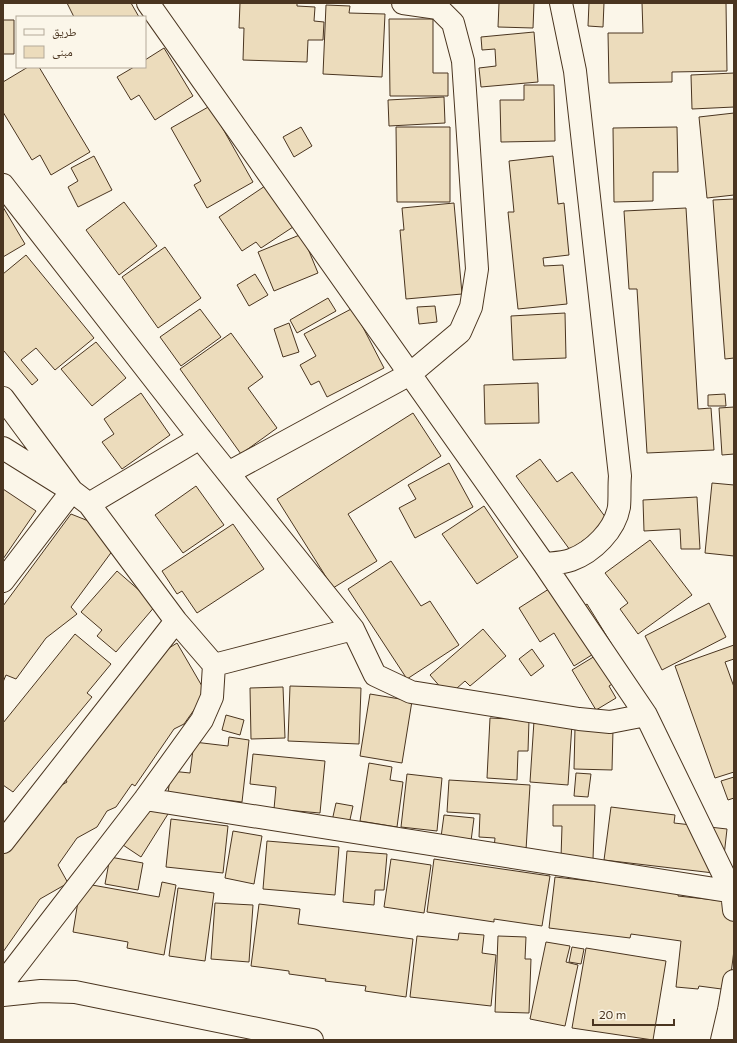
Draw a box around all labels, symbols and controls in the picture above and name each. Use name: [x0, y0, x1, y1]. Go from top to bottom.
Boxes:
legend: [16, 16, 146, 68]
text: طريق: [52, 24, 77, 39]
text: مبنى: [52, 44, 73, 59]
scale bar: [593, 1001, 674, 1027]
text: 20 m: [599, 1007, 626, 1021]

